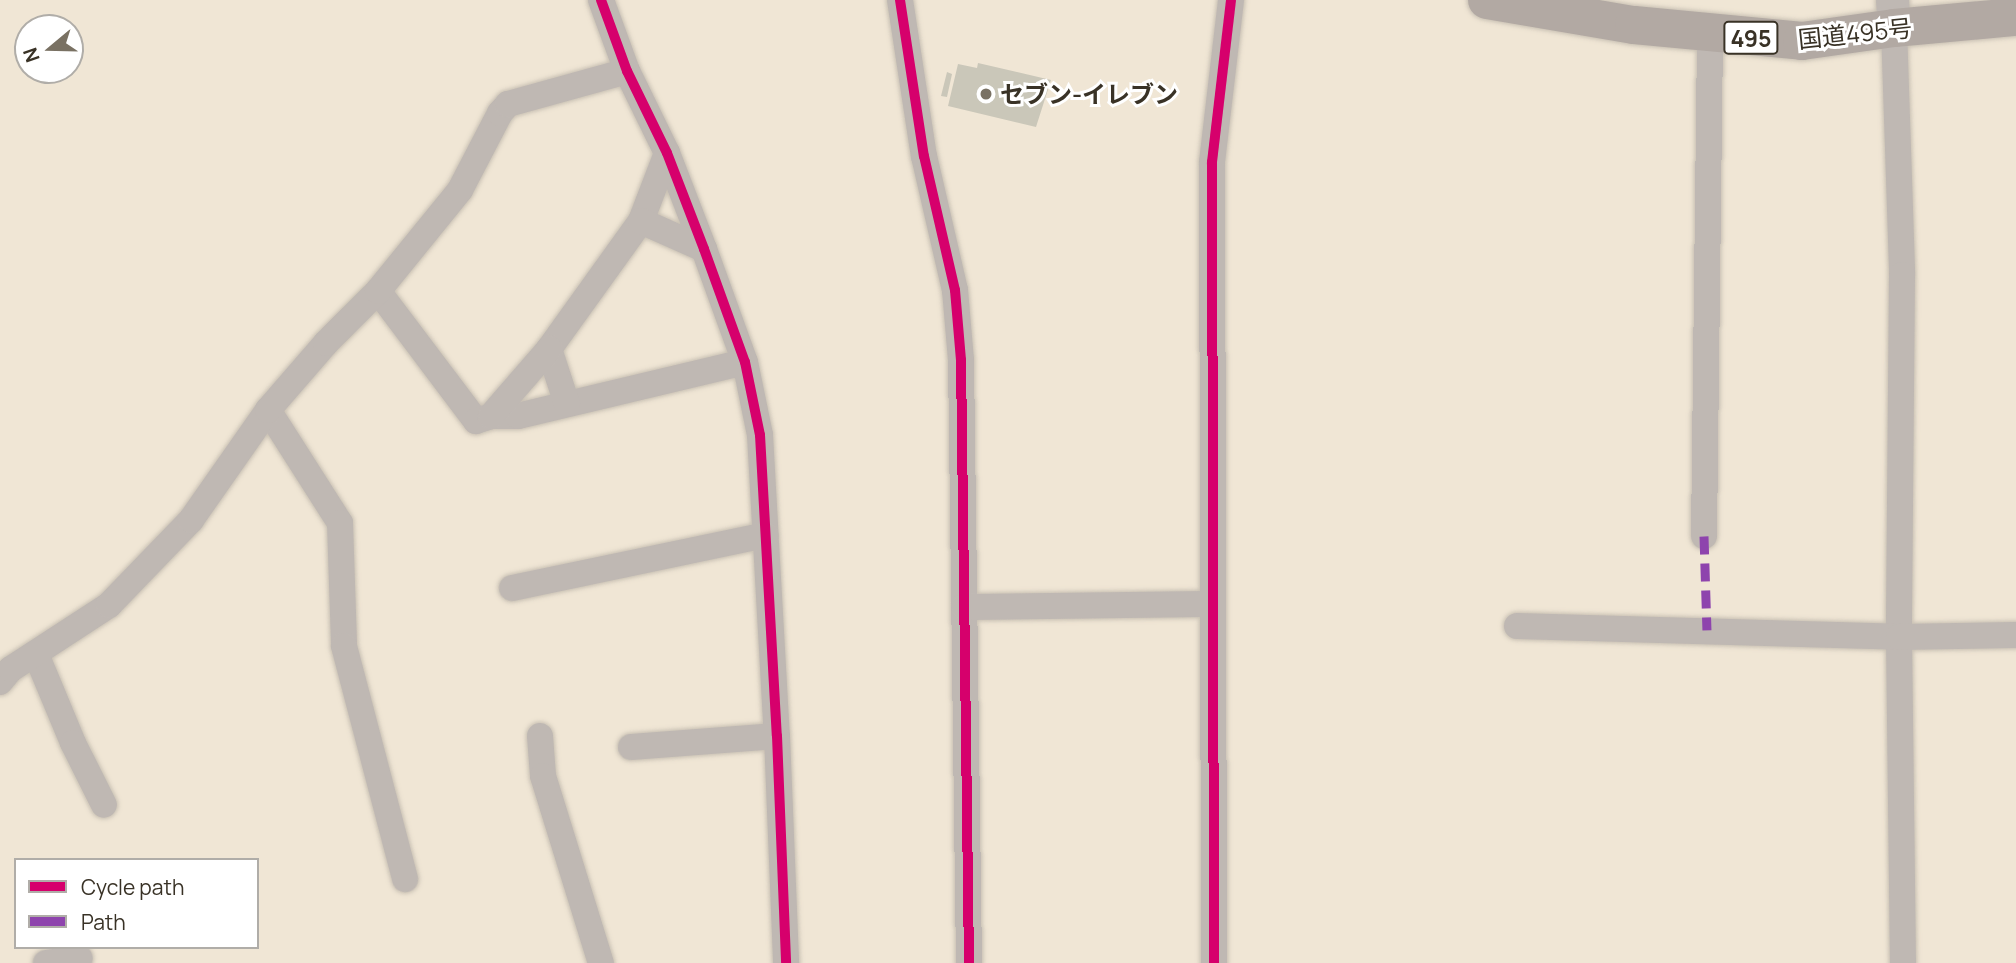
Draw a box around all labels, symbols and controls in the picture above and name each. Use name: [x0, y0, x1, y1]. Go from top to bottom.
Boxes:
street label: 国道495号: [1796, 13, 1914, 53]
north arrow: [14, 14, 84, 84]
road number: 495: [1723, 19, 1779, 58]
text: N: [17, 44, 46, 66]
place label: セブン-イレブン: [1000, 80, 1178, 108]
marker: セブン-イレブン: [978, 86, 994, 102]
legend: [14, 858, 259, 949]
text: Cycle path: [81, 873, 184, 901]
text: Path: [81, 908, 126, 936]

